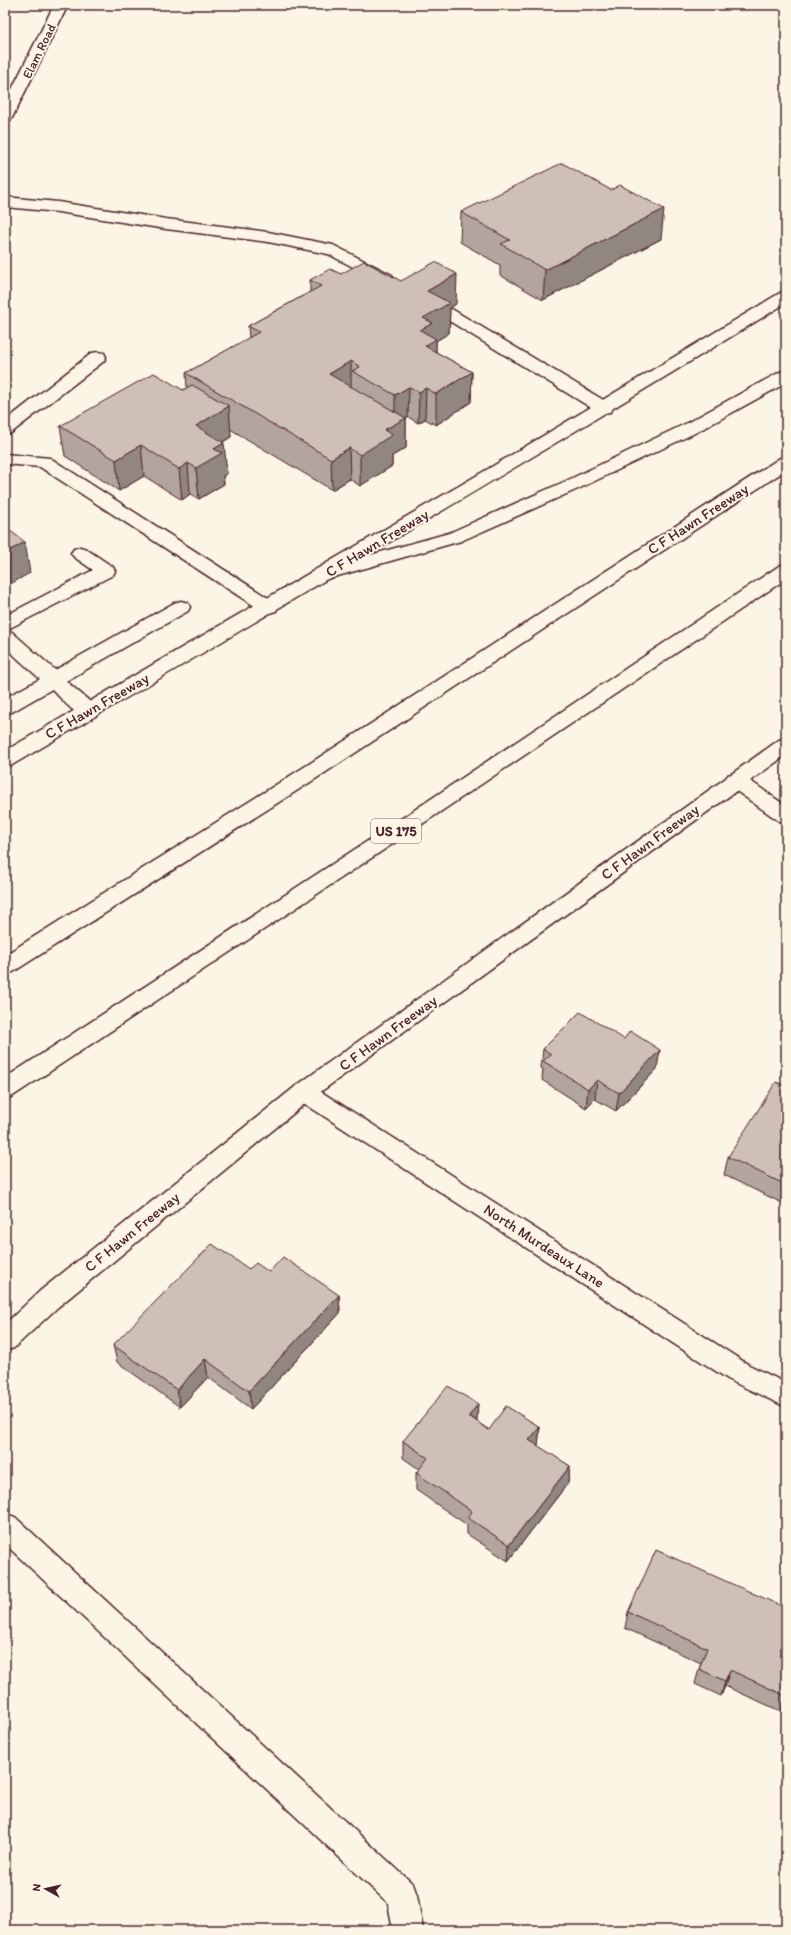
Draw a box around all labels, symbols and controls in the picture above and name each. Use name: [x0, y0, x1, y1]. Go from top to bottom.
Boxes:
street label: Elam Road: [19, 21, 59, 81]
street label: C F Hawn Freeway: [644, 480, 752, 558]
street label: C F Hawn Freeway: [322, 505, 432, 581]
street label: C F Hawn Freeway: [42, 669, 152, 743]
street label: C F Hawn Freeway: [597, 800, 703, 884]
road number: US 175: [371, 819, 421, 843]
street label: C F Hawn Freeway: [335, 991, 441, 1075]
street label: C F Hawn Freeway: [81, 1188, 183, 1276]
street label: North Murdeaux Lane: [480, 1200, 608, 1292]
north arrow: [26, 1869, 66, 1909]
text: N: [30, 1883, 44, 1892]

